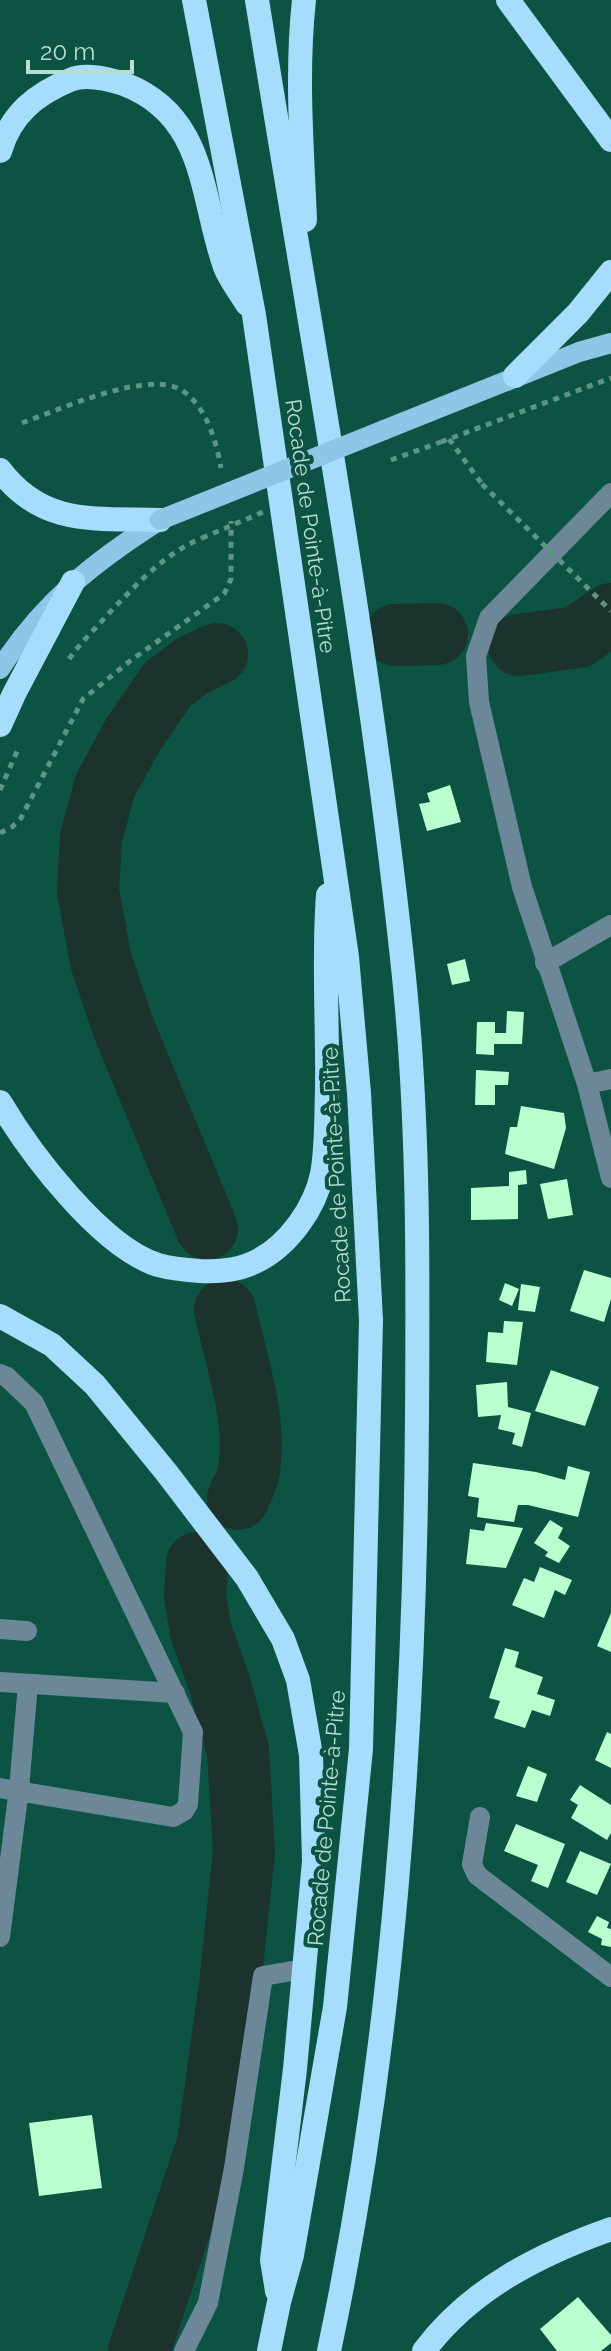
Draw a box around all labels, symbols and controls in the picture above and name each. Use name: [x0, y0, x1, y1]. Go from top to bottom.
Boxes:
scale bar: [28, 24, 132, 74]
text: 20 m: [40, 37, 95, 66]
street label: Rocade de Pointe-à-Pitre: [280, 397, 342, 655]
street label: Rocade de Pointe-à-Pitre: [316, 1046, 356, 1304]
street label: Rocade de Pointe-à-Pitre: [302, 1689, 350, 1947]

